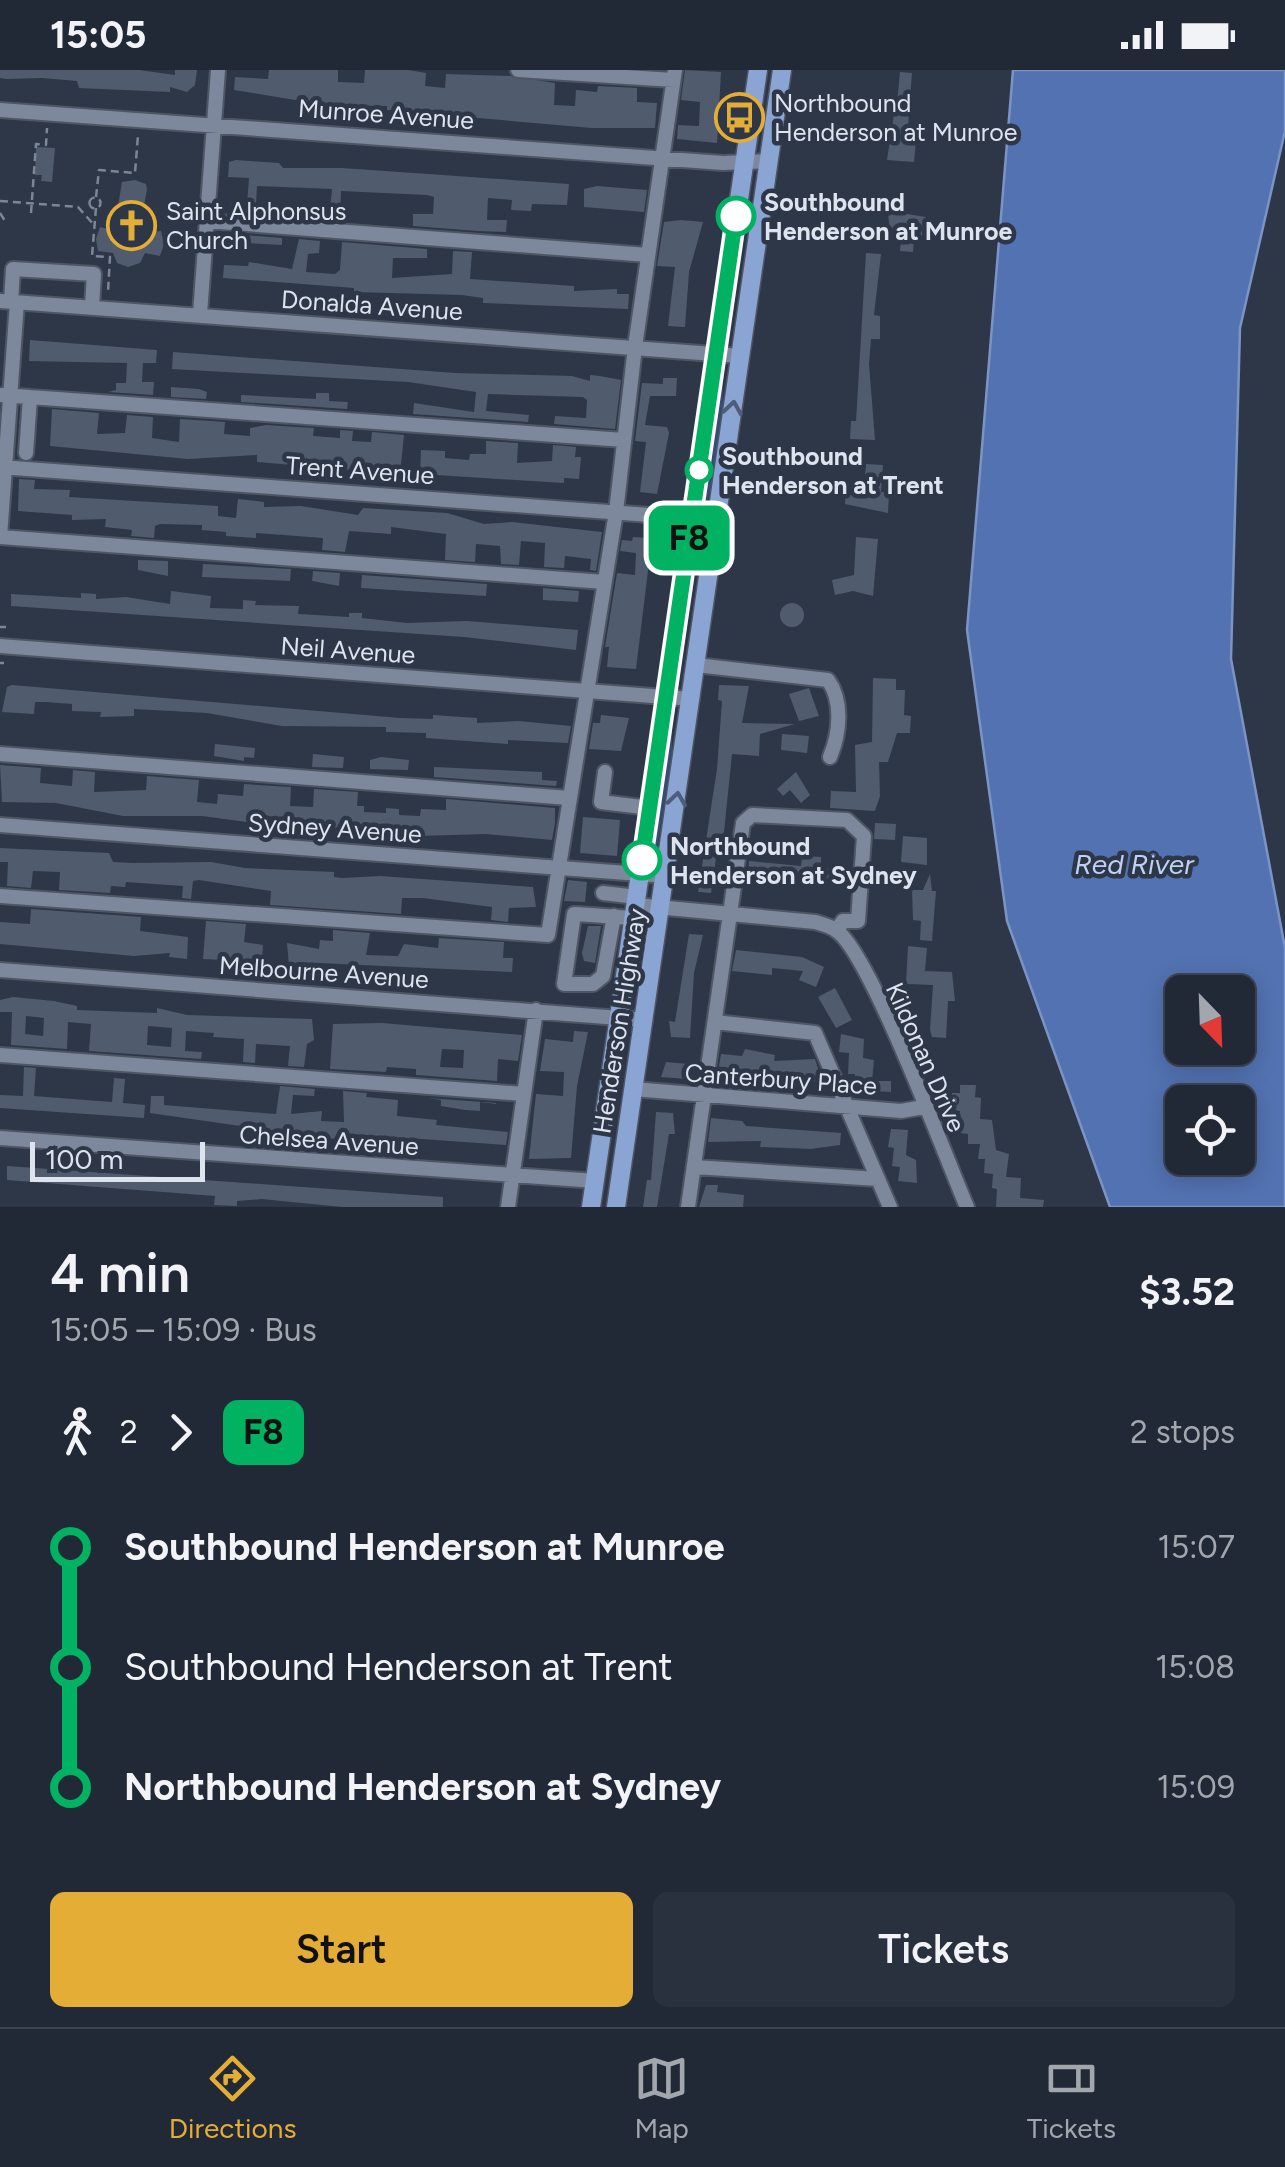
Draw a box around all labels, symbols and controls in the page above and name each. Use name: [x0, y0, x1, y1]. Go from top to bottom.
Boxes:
text: 15:05: [50, 12, 146, 58]
place label: Northbound Henderson at Munroe: [774, 88, 1017, 147]
bus stop icon: Northbound Henderson at Munroe: [713, 91, 765, 143]
street label: Munroe Avenue: [297, 93, 475, 135]
place label: Southbound Henderson at Munroe: [764, 187, 1012, 246]
place label: Saint Alphonsus Church: [166, 196, 346, 255]
marker: Southbound Henderson at Munroe: [717, 197, 755, 235]
church icon: Saint Alphonsus Church: [105, 199, 157, 251]
street label: Donalda Avenue: [280, 284, 464, 326]
one-way arrow: [722, 400, 743, 416]
place label: Southbound Henderson at Trent: [722, 441, 944, 500]
street label: Trent Avenue: [285, 450, 435, 490]
marker: Southbound Henderson at Trent: [686, 457, 712, 483]
line badge: F8: [644, 506, 734, 570]
text: F8: [669, 517, 709, 559]
street label: Neil Avenue: [280, 630, 416, 670]
one-way arrow: [666, 791, 687, 808]
street label: Sydney Avenue: [247, 807, 423, 849]
place label: Northbound Henderson at Sydney: [670, 831, 917, 890]
marker: Northbound Henderson at Sydney: [623, 841, 661, 879]
water label: Red River: [1074, 847, 1195, 881]
street label: Henderson Highway: [586, 906, 652, 1136]
street label: Melbourne Avenue: [218, 950, 430, 994]
north arrow: [1165, 975, 1255, 1065]
map controls: [1165, 975, 1255, 1175]
street label: Kildonan Drive: [880, 978, 972, 1136]
street label: Canterbury Place: [684, 1057, 878, 1101]
button: locate: [1165, 1085, 1255, 1175]
street label: Chelsea Avenue: [238, 1119, 420, 1161]
scale bar: [30, 1137, 205, 1182]
text: 100 m: [45, 1142, 123, 1176]
text: 4 min: [50, 1240, 190, 1306]
text: $3.52: [1139, 1269, 1235, 1315]
text: 15:05 – 15:09 · Bus: [50, 1311, 317, 1349]
icon: walk: [50, 1405, 105, 1460]
icon: forward: [153, 1405, 208, 1460]
text: F8: [243, 1411, 284, 1453]
text: 2: [120, 1413, 138, 1451]
text: 2 stops: [1130, 1413, 1235, 1451]
text: Southbound Henderson at Munroe: [124, 1524, 725, 1570]
text: 15:07: [1158, 1528, 1235, 1566]
text: Southbound Henderson at Trent: [124, 1644, 673, 1690]
text: 15:08: [1155, 1648, 1235, 1686]
text: Northbound Henderson at Sydney: [124, 1764, 721, 1810]
text: 15:09: [1157, 1768, 1235, 1806]
button: Start: [50, 1892, 633, 2007]
button: Tickets: [653, 1892, 1235, 2007]
tab: Directions: [169, 2051, 296, 2145]
tab: Map: [634, 2051, 689, 2145]
tab: Tickets: [1027, 2051, 1116, 2145]

